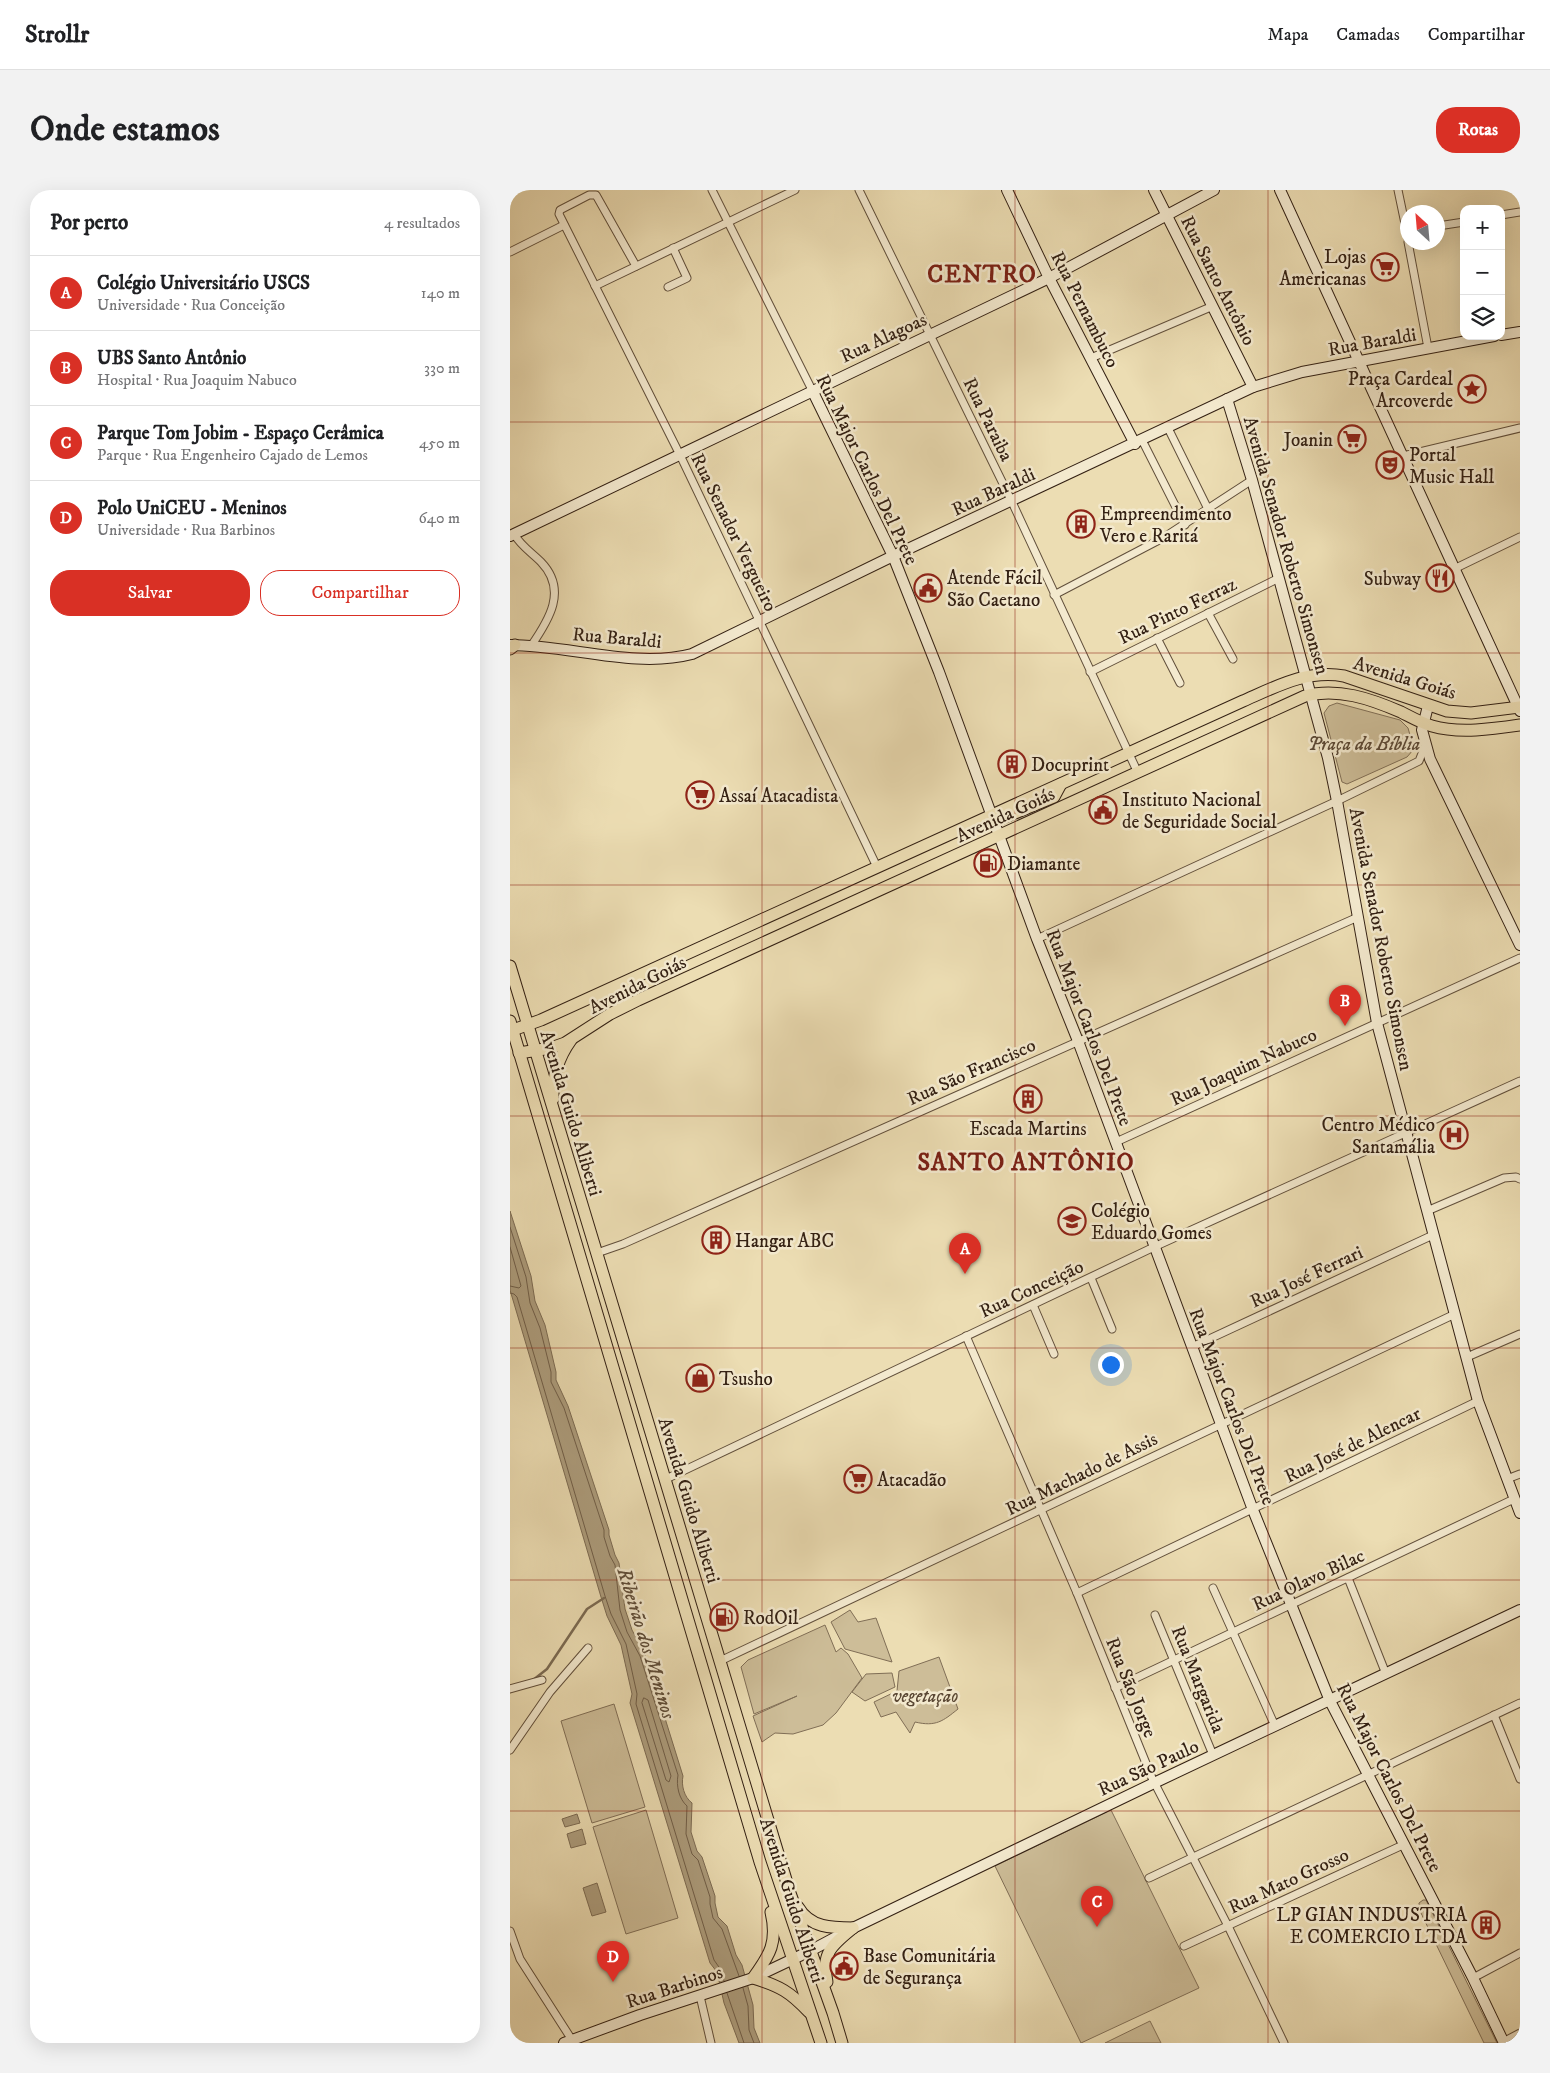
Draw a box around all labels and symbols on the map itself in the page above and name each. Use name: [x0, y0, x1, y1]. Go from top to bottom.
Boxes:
north arrow: [1400, 205, 1445, 250]
street label: Rua Santo Antônio: [1175, 212, 1260, 349]
place label: Lojas Americanas: [1279, 246, 1366, 291]
street label: Rua Pernambuco: [1046, 248, 1124, 372]
supermarket icon: Lojas Americanas: [1370, 252, 1400, 282]
district label: CENTRO: [927, 260, 1037, 290]
street label: Rua Alagoas: [837, 308, 931, 368]
street label: Rua Baraldi: [1326, 323, 1418, 362]
place label: Praça Cardeal Arcoverde: [1348, 368, 1453, 413]
street label: Rua Major Carlos Del Prete: [811, 371, 923, 569]
street label: Rua Paraiba: [958, 374, 1018, 465]
place icon: Praça Cardeal Arcoverde: [1457, 374, 1487, 404]
street label: Avenida Senador Roberto Simonsen: [1238, 414, 1333, 677]
supermarket icon: Joanin: [1337, 424, 1367, 454]
place label: Joanin: [1282, 429, 1333, 452]
place label: Portal Music Hall: [1409, 444, 1494, 489]
street label: Rua Senador Vergueiro: [685, 450, 782, 615]
theatre icon: Portal Music Hall: [1375, 450, 1405, 480]
street label: Rua Baraldi: [948, 463, 1039, 522]
place label: Empreendimento Vero e Raritá: [1099, 503, 1231, 548]
building icon: Empreendimento Vero e Raritá: [1066, 509, 1096, 539]
restaurant icon: Subway: [1425, 563, 1455, 593]
place label: Atende Fácil São Caetano: [947, 567, 1043, 612]
place label: Subway: [1364, 568, 1422, 591]
public building icon: Atende Fácil São Caetano: [913, 573, 943, 603]
street label: Rua Pinto Ferraz: [1115, 573, 1240, 650]
street label: Rua Baraldi: [571, 623, 662, 654]
street label: Avenida Goiás: [1350, 652, 1459, 705]
park label: Praça da Bíblia: [1308, 733, 1420, 756]
building icon: Docuprint: [997, 749, 1027, 779]
place label: Docuprint: [1031, 754, 1109, 777]
supermarket icon: Assaí Atacadista: [685, 780, 715, 810]
street label: Avenida Goiás: [953, 782, 1059, 848]
place label: Assaí Atacadista: [719, 785, 838, 808]
place label: Instituto Nacional de Seguridade Social: [1122, 789, 1277, 834]
public building icon: Instituto Nacional de Seguridade Social: [1088, 795, 1118, 825]
street label: Avenida Senador Roberto Simonsen: [1344, 806, 1417, 1073]
fuel station icon: Diamante: [973, 848, 1003, 878]
place label: Diamante: [1007, 853, 1080, 876]
street label: Rua Major Carlos Del Prete: [1040, 926, 1137, 1129]
street label: Avenida Goiás: [585, 951, 690, 1020]
pin: B: [1329, 985, 1361, 1026]
street label: Rua Joaquim Nabuco: [1167, 1023, 1321, 1112]
street label: Avenida Guido Aliberti: [534, 1028, 607, 1199]
street label: Rua São Francisco: [904, 1034, 1039, 1111]
building icon: Escada Martins: [1013, 1084, 1043, 1114]
place label: Centro Médico Santamália: [1321, 1114, 1435, 1159]
place label: Escada Martins: [969, 1118, 1087, 1141]
hospital icon: Centro Médico Santamália: [1439, 1120, 1469, 1150]
district label: SANTO ANTÔNIO: [917, 1147, 1135, 1178]
place label: Colégio Eduardo Gomes: [1091, 1200, 1212, 1245]
school or university icon: Colégio Eduardo Gomes: [1057, 1206, 1087, 1236]
building icon: Hangar ABC: [701, 1225, 731, 1255]
place label: Hangar ABC: [735, 1230, 834, 1253]
pin: A: [949, 1233, 981, 1274]
street label: Rua José Ferrari: [1247, 1241, 1367, 1314]
street label: Rua Conceição: [976, 1255, 1087, 1323]
street label: Rua Major Carlos Del Prete: [1183, 1305, 1280, 1508]
your location: [1098, 1352, 1124, 1378]
shop icon: Tsusho: [685, 1363, 715, 1393]
place label: Tsusho: [719, 1368, 773, 1391]
street label: Rua José de Alencar: [1281, 1402, 1425, 1488]
street label: Avenida Guido Aliberti: [652, 1415, 725, 1586]
street label: Rua Machado de Assis: [1002, 1428, 1161, 1521]
supermarket icon: Atacadão: [843, 1464, 873, 1494]
place label: Atacadão: [877, 1469, 946, 1492]
street label: Rua Olavo Bilac: [1249, 1544, 1368, 1616]
water label: Ribeirão dos Meninos: [610, 1564, 681, 1723]
fuel station icon: RodOil: [709, 1602, 739, 1632]
place label: RodOil: [743, 1607, 799, 1630]
street label: Rua Margarida: [1166, 1623, 1229, 1736]
street label: Rua São Jorge: [1100, 1634, 1161, 1741]
street label: Rua Major Carlos Del Prete: [1331, 1679, 1446, 1876]
park label: vegetação: [892, 1685, 958, 1708]
street label: Rua São Paulo: [1095, 1735, 1203, 1802]
street label: Avenida Guido Aliberti: [754, 1815, 829, 1986]
street label: Rua Mato Grosso: [1225, 1843, 1353, 1919]
pin: C: [1081, 1886, 1113, 1927]
place label: LP GIAN INDUSTRIA E COMERCIO LTDA: [1276, 1904, 1468, 1949]
building icon: LP GIAN INDUSTRIA E COMERCIO LTDA: [1471, 1910, 1501, 1940]
pin: D: [597, 1941, 629, 1982]
place label: Base Comunitária de Segurança: [863, 1945, 996, 1990]
public building icon: Base Comunitária de Segurança: [829, 1951, 859, 1981]
street label: Rua Barbinos: [623, 1961, 726, 2014]

